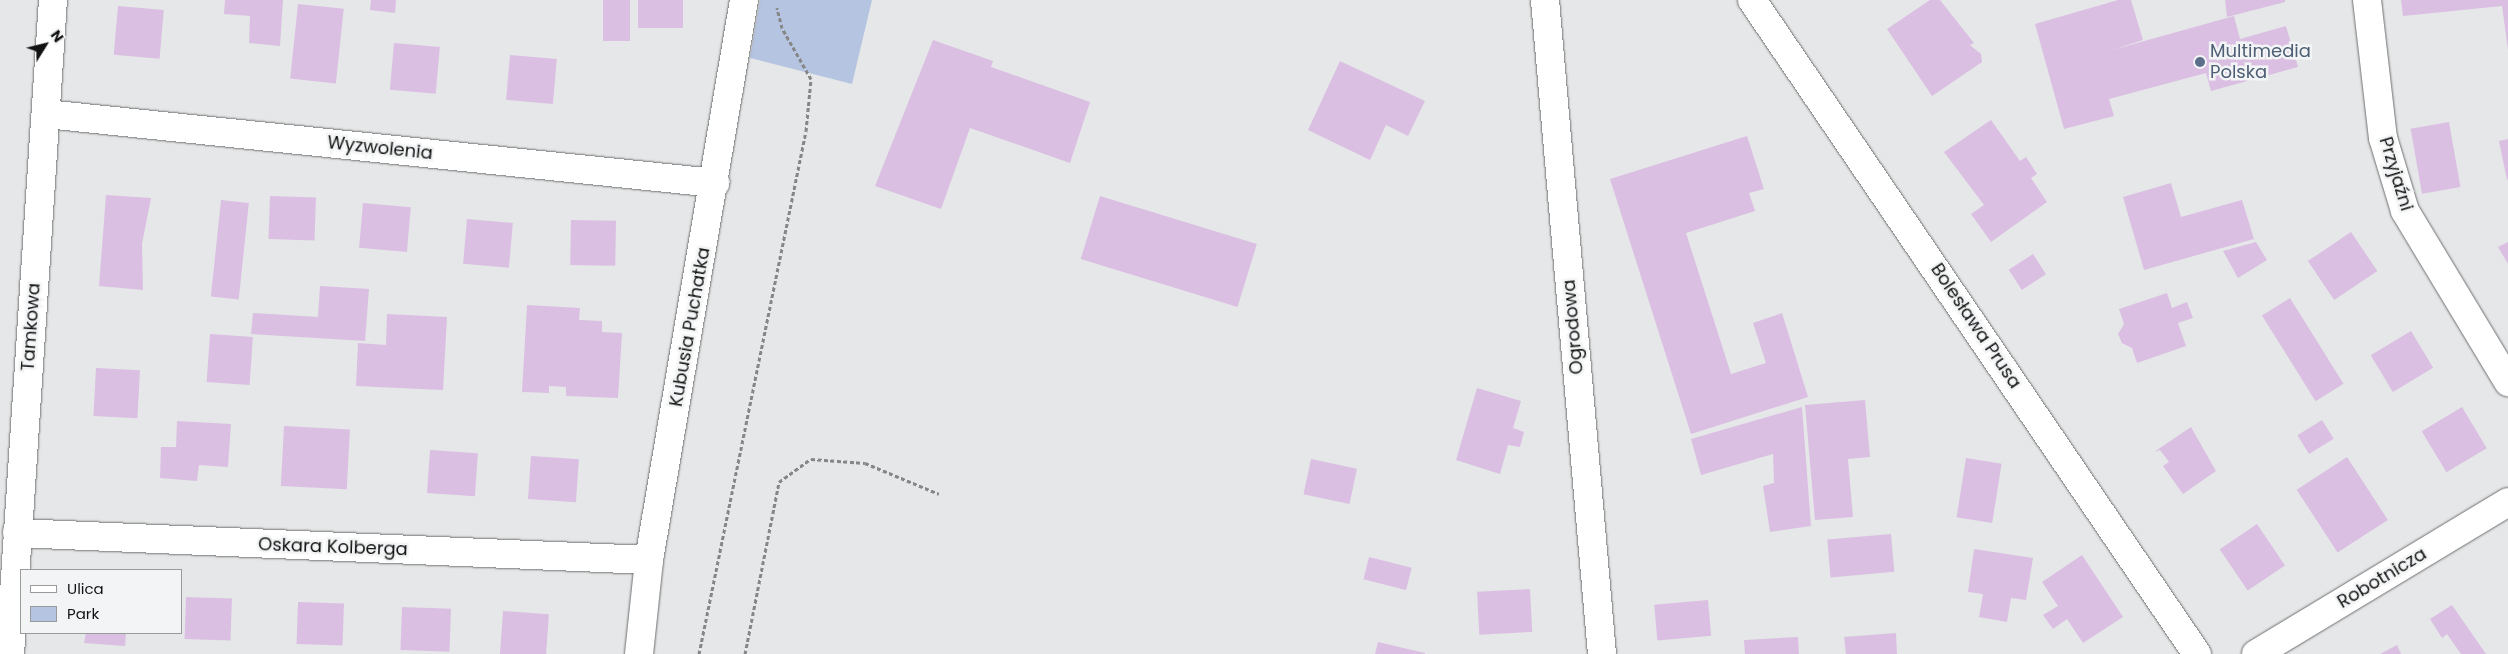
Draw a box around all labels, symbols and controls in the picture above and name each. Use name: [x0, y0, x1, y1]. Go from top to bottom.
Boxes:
north arrow: [20, 20, 70, 70]
text: N: [46, 26, 68, 46]
place label: Multimedia Polska: [2210, 41, 2311, 84]
marker: Multimedia Polska: [2194, 56, 2206, 68]
street label: Wyzwolenia: [326, 132, 434, 164]
street label: Przyjaźni: [2375, 134, 2417, 214]
street label: Kubusia Puchatka: [665, 246, 715, 408]
street label: Bolesława Prusa: [1926, 259, 2026, 393]
street label: Ogrodowa: [1558, 279, 1588, 375]
street label: Tamkowa: [17, 282, 45, 372]
street label: Oskara Kolberga: [258, 534, 408, 560]
street label: Robotnicza: [2334, 543, 2430, 613]
legend: [20, 569, 182, 634]
text: Ulica: [67, 578, 104, 599]
text: Park: [67, 603, 99, 624]

